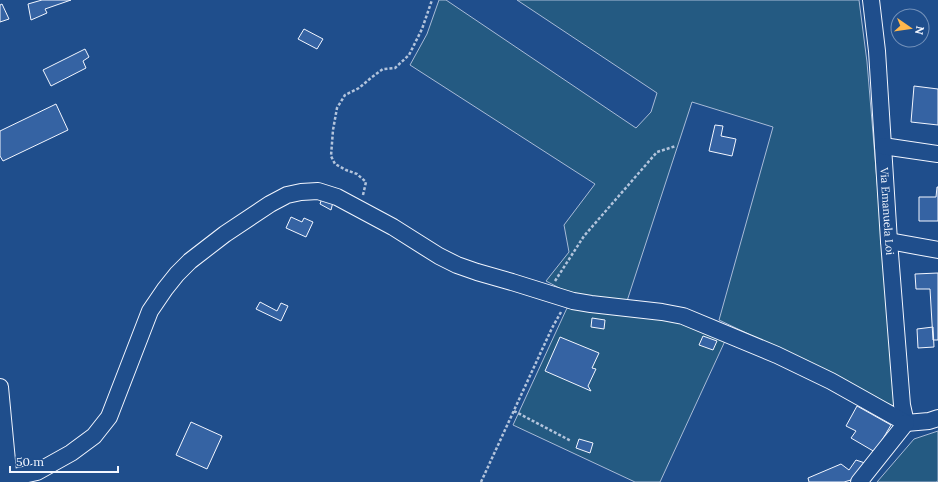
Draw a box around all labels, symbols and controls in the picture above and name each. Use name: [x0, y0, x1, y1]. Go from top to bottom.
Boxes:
north arrow: [890, 8, 930, 48]
text: N: [912, 25, 928, 36]
street label: Via Emanuela Loi: [877, 166, 897, 256]
scale bar: [10, 448, 118, 474]
text: 50 m: [16, 454, 44, 469]

